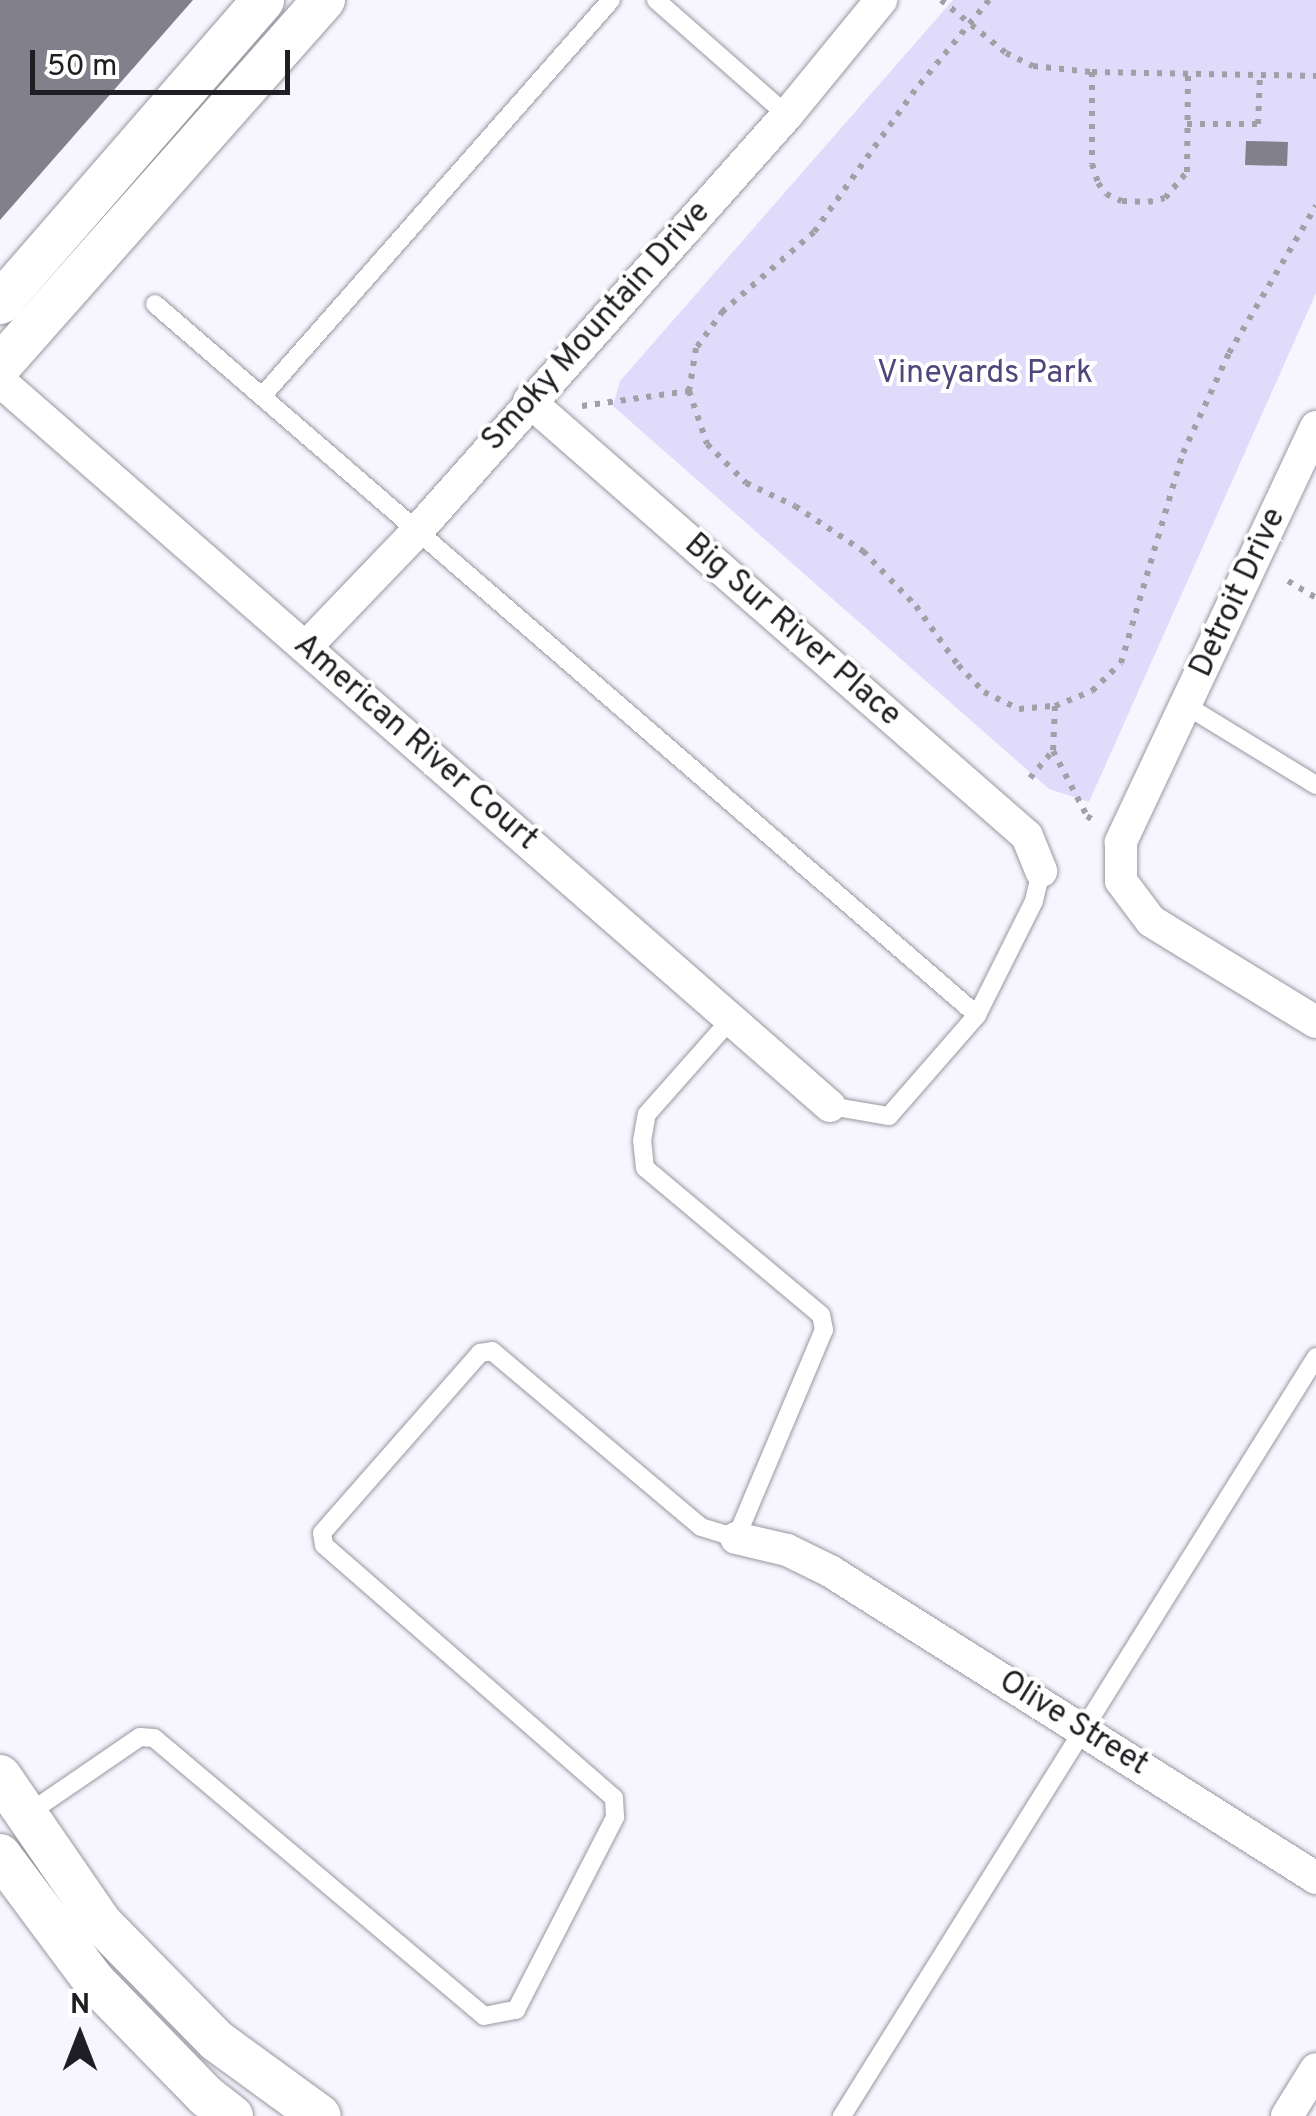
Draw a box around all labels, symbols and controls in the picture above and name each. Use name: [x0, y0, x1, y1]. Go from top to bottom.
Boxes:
scale bar: [35, 30, 295, 92]
text: 50 m: [47, 49, 117, 86]
street label: Smoky Mountain Drive: [475, 194, 719, 460]
park label: Vineyards Park: [877, 355, 1093, 393]
street label: Detroit Drive: [1183, 502, 1295, 684]
street label: Big Sur River Place: [676, 526, 908, 736]
street label: American River Court: [285, 627, 545, 859]
street label: Olive Street: [991, 1663, 1155, 1785]
north arrow: [30, 1986, 130, 2086]
text: N: [70, 1988, 90, 2024]

